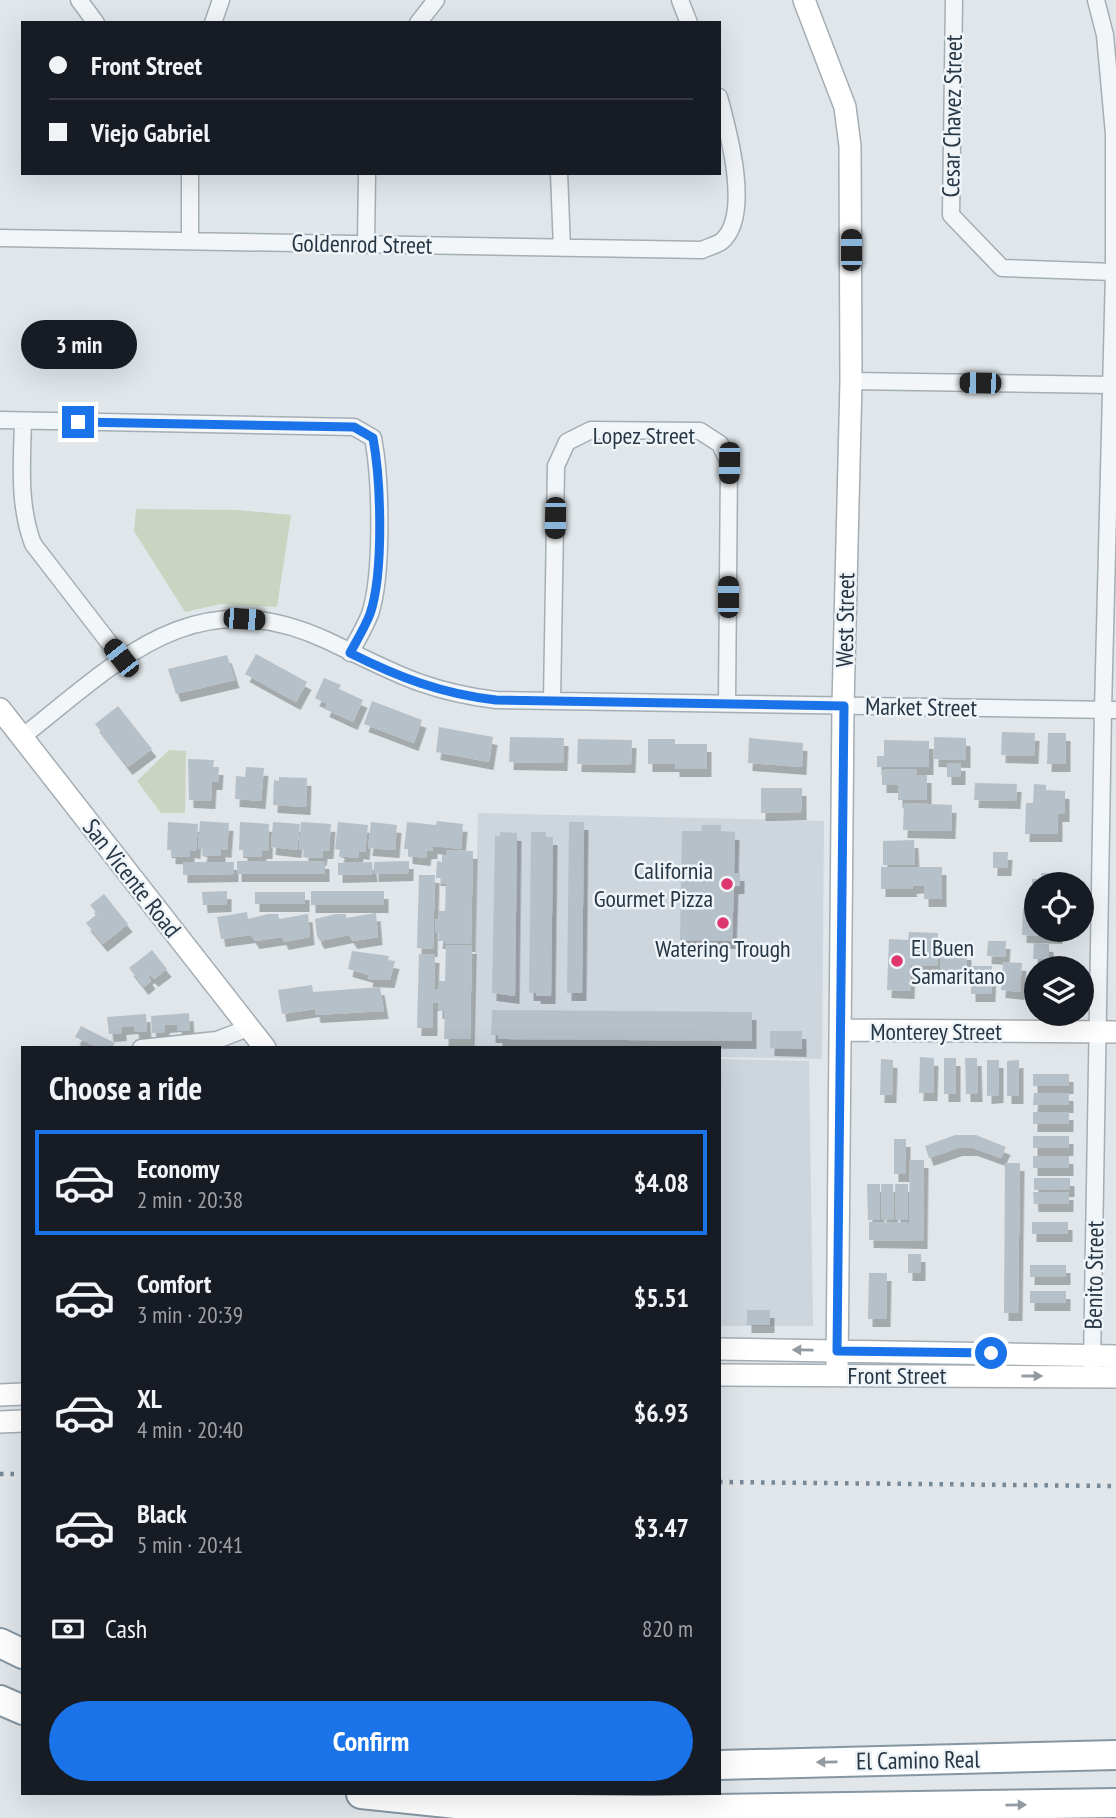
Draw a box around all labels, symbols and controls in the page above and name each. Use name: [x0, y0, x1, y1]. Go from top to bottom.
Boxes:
street label: Cesar Chavez Street: [935, 34, 969, 198]
text: Front Street: [91, 49, 202, 82]
text: Viejo Gabriel: [91, 116, 210, 149]
street label: Goldenrod Street: [291, 227, 433, 261]
car: [841, 229, 862, 271]
callout: 3 min: [20, 320, 136, 370]
text: 3 min: [56, 330, 102, 359]
car: [959, 372, 1002, 394]
route end: [62, 406, 94, 438]
street label: Lopez Street: [593, 420, 696, 451]
car: [719, 442, 740, 484]
car: [545, 497, 566, 539]
street label: West Street: [829, 572, 861, 668]
car: [718, 576, 739, 618]
car: [223, 607, 266, 631]
car: [100, 635, 143, 681]
street label: Market Street: [865, 691, 978, 723]
street label: San Vicente Road: [76, 812, 188, 944]
place label: California Gourmet Pizza: [594, 855, 713, 914]
map controls: [1024, 872, 1094, 1026]
button: locate: [1024, 872, 1094, 942]
marker: California Gourmet Pizza: [719, 876, 735, 892]
marker: Watering Trough: [715, 915, 731, 931]
place label: El Buen Samaritano: [911, 932, 1005, 991]
place label: Watering Trough: [655, 933, 791, 964]
marker: El Buen Samaritano: [889, 953, 905, 969]
button: layers: [1024, 956, 1094, 1026]
street label: Monterey Street: [870, 1016, 1002, 1047]
text: Choose a ride: [49, 1067, 202, 1109]
icon: car: [53, 1151, 116, 1214]
text: Economy: [137, 1152, 219, 1185]
text: $4.08: [634, 1166, 689, 1199]
text: 2 min · 20:38: [137, 1185, 243, 1214]
street label: Benito Street: [1078, 1220, 1110, 1330]
icon: car: [53, 1266, 116, 1329]
text: Comfort: [137, 1267, 211, 1300]
text: $5.51: [634, 1281, 689, 1314]
text: 3 min · 20:39: [137, 1300, 243, 1329]
route start: [975, 1337, 1007, 1369]
one-way arrow: [792, 1344, 814, 1356]
street label: Front Street: [848, 1360, 947, 1391]
one-way arrow: [1022, 1370, 1044, 1382]
icon: car: [53, 1381, 116, 1444]
text: XL: [137, 1382, 162, 1415]
text: $6.93: [634, 1396, 689, 1429]
text: 4 min · 20:40: [137, 1415, 243, 1444]
icon: car: [53, 1496, 116, 1559]
text: Black: [137, 1497, 187, 1530]
text: $3.47: [634, 1511, 689, 1544]
text: 5 min · 20:41: [137, 1530, 243, 1559]
icon: cash: [49, 1610, 87, 1648]
text: Cash: [105, 1612, 147, 1645]
text: 820 m: [642, 1614, 693, 1643]
button: Confirm: [49, 1701, 693, 1781]
street label: El Camino Real: [856, 1743, 981, 1777]
one-way arrow: [816, 1756, 838, 1768]
one-way arrow: [1005, 1800, 1027, 1811]

